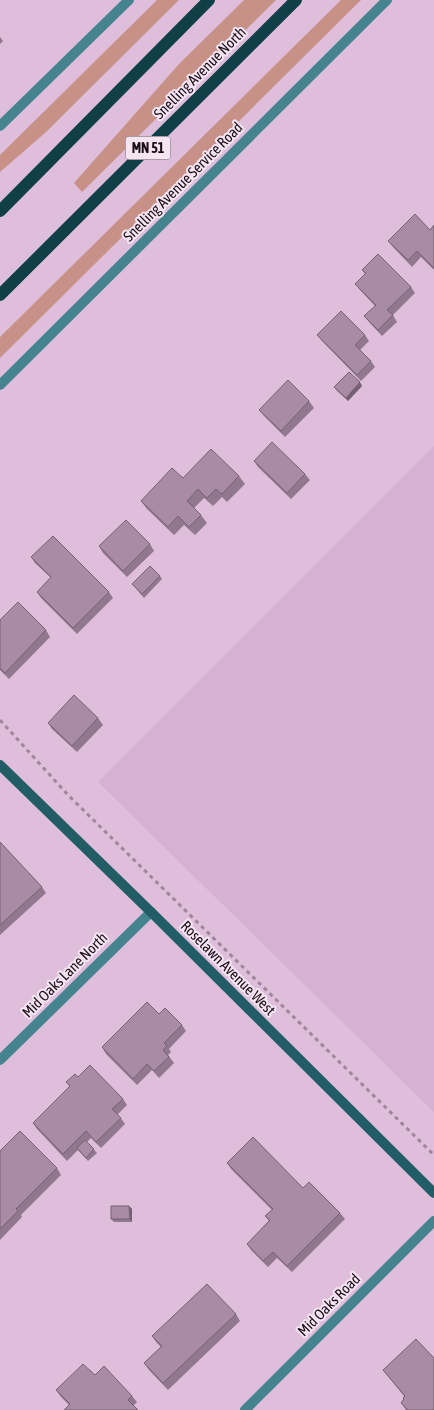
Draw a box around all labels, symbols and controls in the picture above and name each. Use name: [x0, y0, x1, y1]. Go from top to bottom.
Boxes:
street label: Snelling Avenue North: [150, 23, 249, 122]
street label: Snelling Avenue Service Road: [120, 119, 246, 245]
road number: MN 51: [126, 136, 170, 160]
street label: Roselawn Avenue West: [178, 917, 279, 1018]
street label: Mid Oaks Lane North: [19, 929, 111, 1021]
street label: Mid Oaks Road: [294, 1270, 363, 1339]

